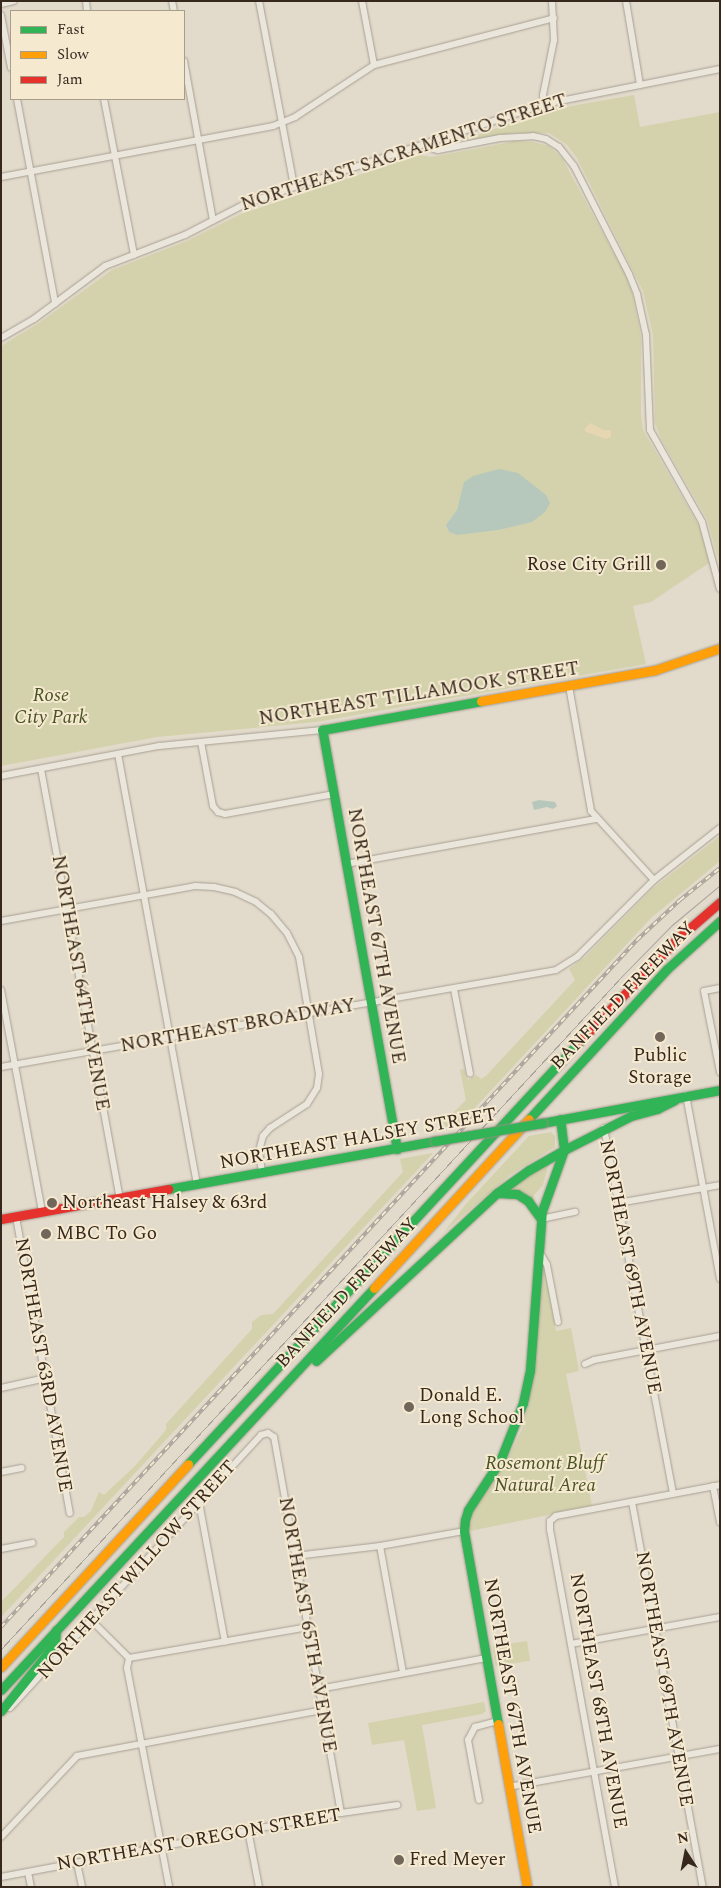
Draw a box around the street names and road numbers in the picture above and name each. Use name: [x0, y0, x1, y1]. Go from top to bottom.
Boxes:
street label: NORTHEAST SACRAMENTO STREET: [238, 89, 570, 217]
street label: NORTHEAST TILLAMOOK STREET: [257, 657, 581, 731]
street label: NORTHEAST 67TH AVENUE: [342, 806, 410, 1066]
street label: NORTHEAST 64TH AVENUE: [46, 853, 114, 1113]
street label: BANFIELD FREEWAY: [546, 917, 700, 1075]
street label: NORTHEAST BROADWAY: [119, 994, 357, 1058]
street label: NORTHEAST HALSEY STREET: [218, 1103, 498, 1175]
street label: NORTHEAST 69TH AVENUE: [594, 1138, 666, 1396]
street label: BANFIELD FREEWAY: [271, 1213, 423, 1373]
street label: NORTHEAST 63RD AVENUE: [9, 1236, 77, 1494]
street label: NORTHEAST WILLOW STREET: [33, 1456, 241, 1684]
street label: NORTHEAST 65TH AVENUE: [273, 1495, 341, 1755]
street label: NORTHEAST 69TH AVENUE: [630, 1549, 698, 1809]
street label: NORTHEAST 68TH AVENUE: [564, 1571, 632, 1831]
street label: NORTHEAST 67TH AVENUE: [478, 1576, 546, 1836]
street label: NORTHEAST OREGON STREET: [55, 1804, 343, 1876]

